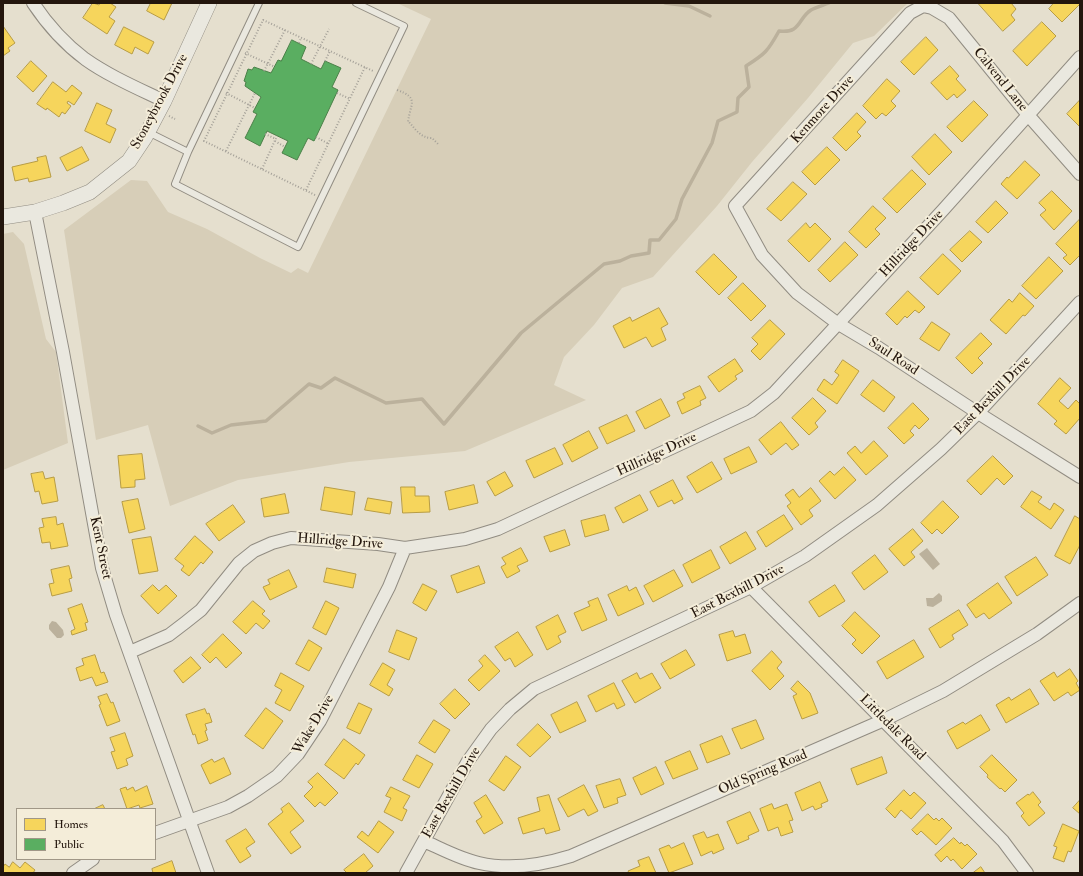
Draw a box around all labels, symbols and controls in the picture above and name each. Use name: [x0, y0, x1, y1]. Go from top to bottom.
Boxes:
street label: Calvend Lane: [969, 45, 1031, 115]
street label: Stoneybrook Drive: [128, 52, 192, 152]
street label: Kenmore Drive: [788, 72, 858, 148]
street label: Hillridge Drive: [877, 207, 947, 281]
street label: Saul Road: [865, 335, 921, 379]
street label: East Bexhill Drive: [951, 353, 1035, 439]
street label: Hillridge Drive: [615, 429, 699, 481]
street label: Kent Street: [85, 515, 115, 581]
street label: Hillridge Drive: [297, 531, 383, 553]
street label: East Bexhill Drive: [688, 561, 788, 623]
street label: Littledale Road: [855, 691, 929, 765]
street label: Wake Drive: [290, 692, 338, 758]
street label: East Bexhill Drive: [419, 744, 485, 842]
street label: Old Spring Road: [716, 747, 810, 799]
legend: [16, 808, 156, 860]
text: Homes: [54, 817, 88, 832]
text: Public: [54, 837, 84, 852]

